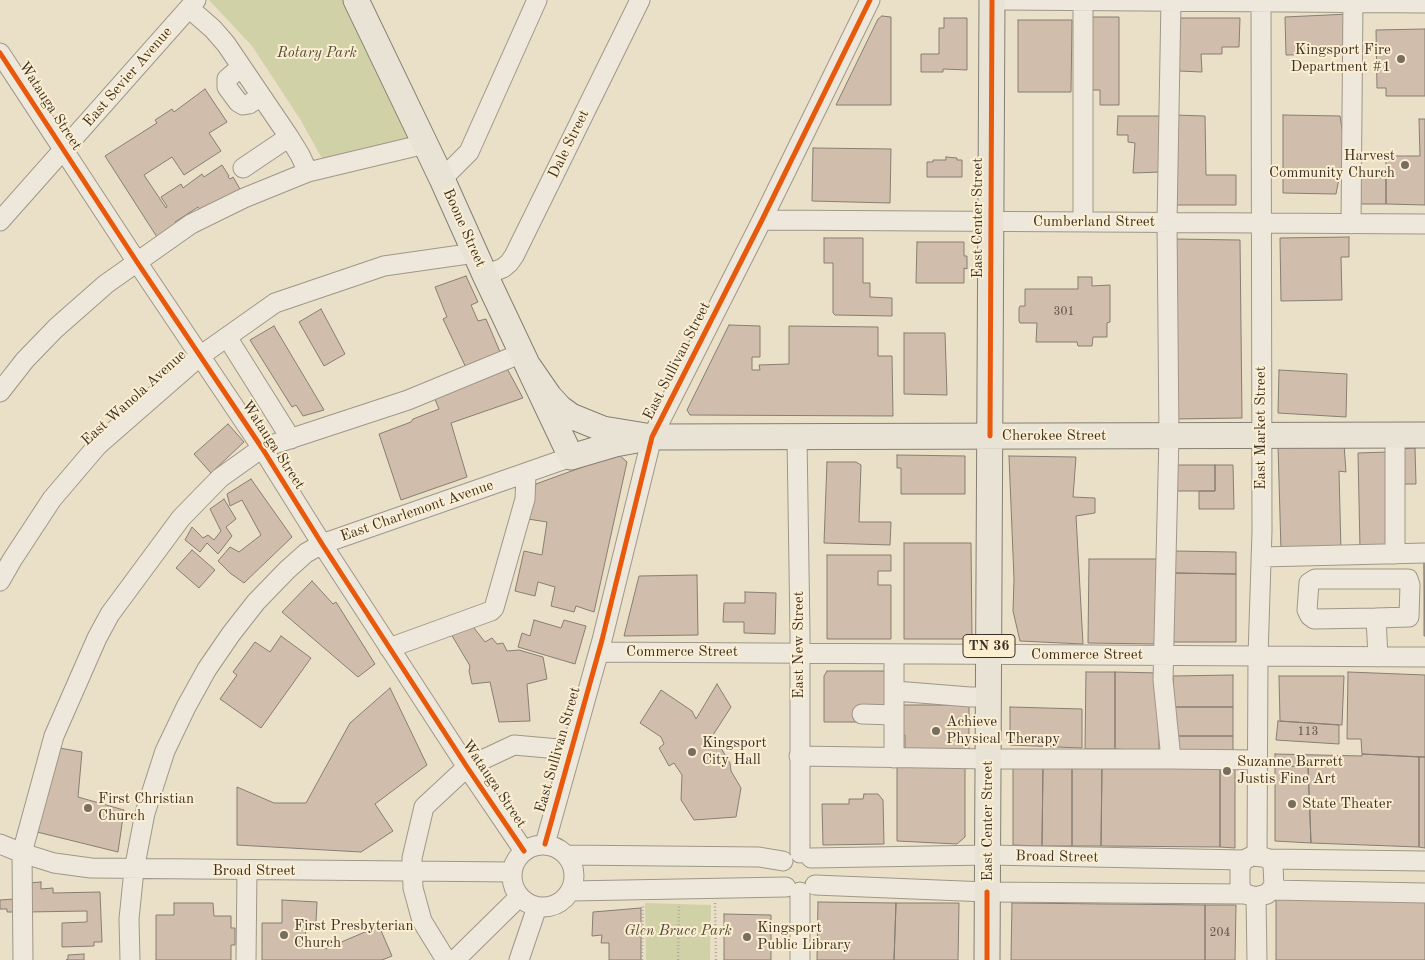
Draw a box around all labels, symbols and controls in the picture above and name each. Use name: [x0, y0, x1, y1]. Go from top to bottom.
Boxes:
street label: East Sevier Avenue: [80, 23, 176, 131]
place label: Kingsport Fire Department #1: [1291, 41, 1391, 76]
park label: Rotary Park: [277, 44, 357, 62]
marker: Kingsport Fire Department #1: [1395, 53, 1407, 65]
street label: Watauga Street: [15, 58, 85, 154]
street label: Dale Street: [545, 107, 593, 181]
place label: Harvest Community Church: [1269, 147, 1395, 182]
street label: East Center Street: [969, 157, 987, 279]
marker: Harvest Community Church: [1399, 159, 1411, 171]
street label: Boone Street: [439, 186, 489, 270]
street label: Cumberland Street: [1033, 213, 1155, 231]
street label: East Sullivan Street: [639, 299, 715, 423]
house number: 301: [1054, 305, 1074, 319]
street label: East Wanola Avenue: [78, 346, 190, 450]
street label: East Market Street: [1252, 366, 1270, 490]
street label: Watauga Street: [238, 397, 308, 493]
street label: Cherokee Street: [1002, 427, 1106, 445]
street label: East Charlemont Avenue: [338, 476, 496, 546]
street label: East New Street: [790, 591, 808, 699]
road number: TN 36: [963, 634, 1015, 658]
street label: Commerce Street: [626, 643, 738, 661]
street label: Commerce Street: [1031, 646, 1143, 664]
street label: East Sullivan Street: [531, 685, 585, 815]
place label: Achieve Physical Therapy: [946, 713, 1060, 748]
marker: Achieve Physical Therapy: [930, 725, 942, 737]
house number: 113: [1298, 725, 1318, 739]
place label: Kingsport City Hall: [702, 734, 767, 769]
street label: Watauga Street: [458, 737, 530, 831]
marker: Kingsport City Hall: [686, 746, 698, 758]
place label: Suzanne Barrett Justis Fine Art: [1237, 753, 1343, 788]
street label: East Center Street: [979, 760, 997, 882]
marker: Suzanne Barrett Justis Fine Art: [1221, 765, 1233, 777]
place label: First Christian Church: [98, 790, 194, 825]
place label: State Theater: [1302, 795, 1392, 813]
marker: State Theater: [1286, 798, 1298, 810]
marker: First Christian Church: [82, 802, 94, 814]
street label: Broad Street: [1015, 847, 1099, 867]
street label: Broad Street: [212, 862, 296, 880]
place label: First Presbyterian Church: [294, 917, 414, 952]
place label: Kingsport Public Library: [757, 919, 851, 954]
park label: Glen Bruce Park: [624, 922, 732, 940]
house number: 204: [1210, 926, 1230, 940]
marker: First Presbyterian Church: [278, 929, 290, 941]
marker: Kingsport Public Library: [741, 931, 753, 943]

